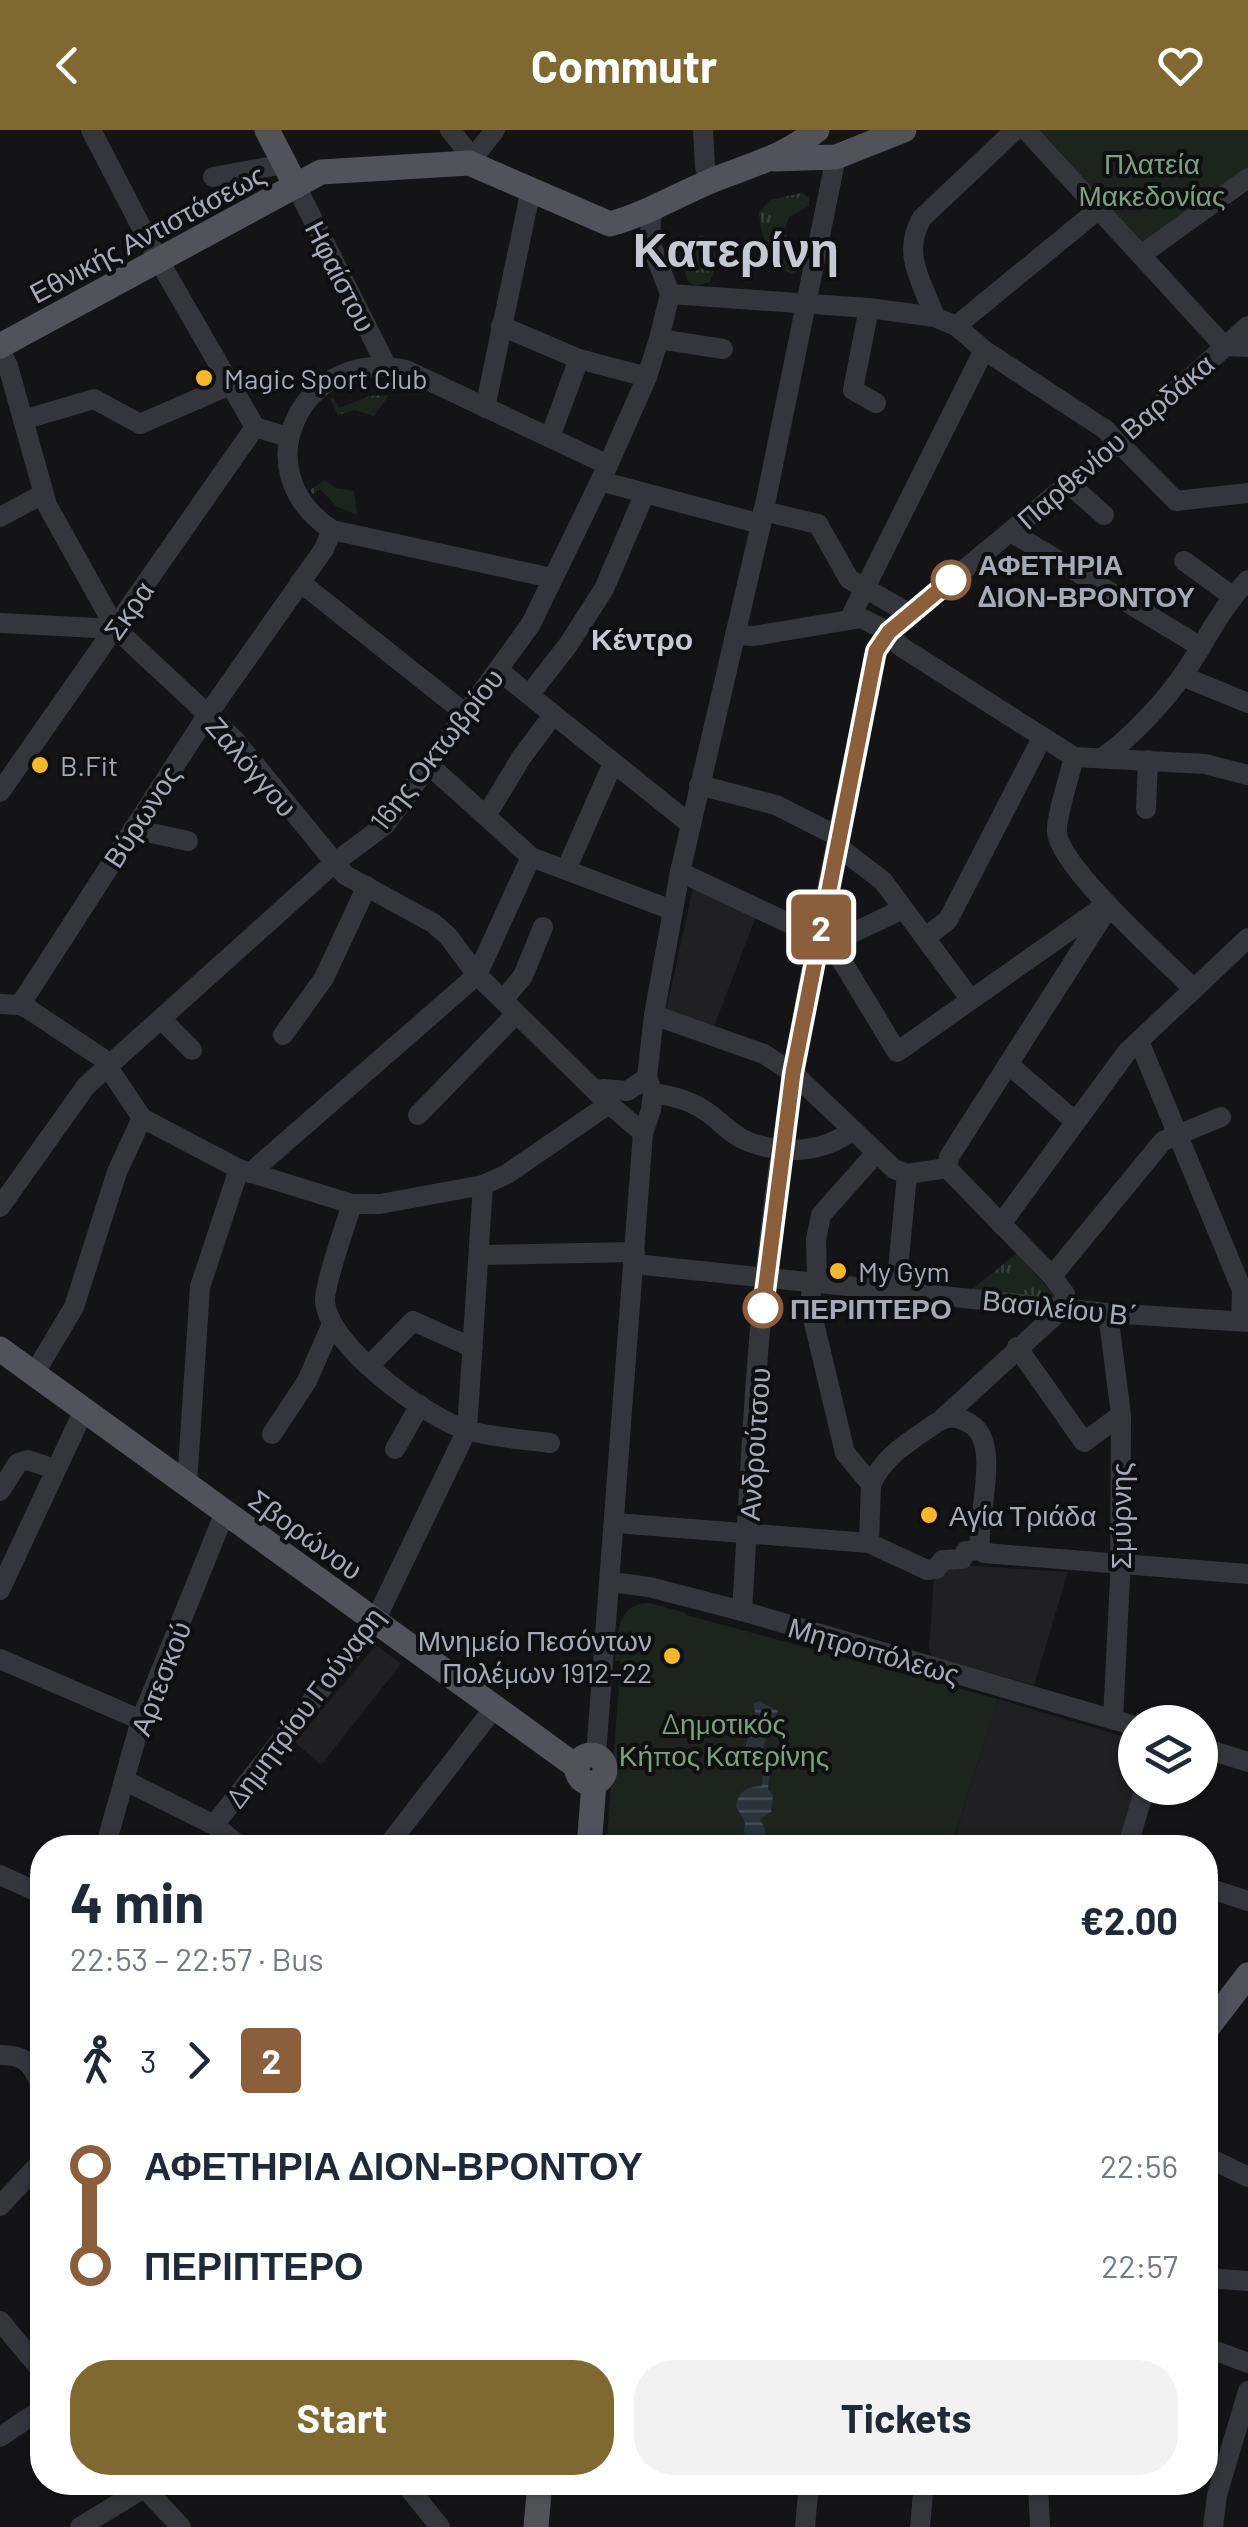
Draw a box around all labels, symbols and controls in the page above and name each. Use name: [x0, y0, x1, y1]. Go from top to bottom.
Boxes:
icon: back: [40, 38, 95, 93]
text: Commutr: [531, 38, 717, 92]
icon: heart: [1153, 38, 1208, 93]
park label: Πλατεία Μακεδονίας: [1078, 146, 1226, 212]
street label: Εθνικής Αντιστάσεως: [23, 157, 271, 309]
street label: Ηφαίστου: [299, 215, 383, 337]
district label: Κατερίνη: [633, 219, 839, 277]
street label: Παρθενίου Βαρδάκα: [1010, 346, 1220, 536]
place label: Magic Sport Club: [224, 361, 428, 395]
marker: Magic Sport Club: [193, 367, 215, 389]
place label: ΑΦΕΤΗΡΙΑ ΔΙΟΝ-ΒΡΟΝΤΟΥ: [978, 547, 1195, 613]
marker: ΑΦΕΤΗΡΙΑ ΔΙΟΝ-ΒΡΟΝΤΟΥ: [932, 561, 970, 599]
street label: Σκρα: [96, 574, 160, 646]
district label: Κέντρο: [591, 620, 693, 656]
street label: 16ης Οκτωβρίου: [362, 661, 510, 837]
street label: Ζαλόγγου: [199, 709, 305, 823]
place label: B.Fit: [60, 748, 118, 782]
marker: B.Fit: [29, 754, 51, 776]
street label: Βύρωνος: [95, 759, 187, 873]
line badge: 2: [788, 894, 854, 960]
text: 2: [811, 906, 831, 948]
place label: My Gym: [858, 1254, 950, 1288]
marker: My Gym: [827, 1260, 849, 1282]
street label: Βασιλείου Β΄: [981, 1282, 1139, 1332]
marker: ΠΕΡΙΠΤΕΡΟ: [744, 1289, 782, 1327]
place label: ΠΕΡΙΠΤΕΡΟ: [790, 1291, 952, 1325]
street label: Ανδρούτσου: [732, 1366, 776, 1522]
street label: Σμύρνης: [1103, 1463, 1137, 1569]
street label: Σβορώνου: [243, 1482, 369, 1586]
place label: Αγία Τριάδα: [949, 1498, 1096, 1532]
marker: Αγία Τριάδα: [918, 1504, 940, 1526]
street label: Δημητρίου Γούναρη: [218, 1600, 390, 1814]
street label: Μητροπόλεως: [785, 1609, 963, 1691]
street label: Αρτεσκού: [123, 1616, 197, 1740]
place label: Μνημείο Πεσόντων Πολέμων 1912–22: [418, 1623, 652, 1689]
marker: Μνημείο Πεσόντων Πολέμων 1912–22: [661, 1645, 683, 1667]
map controls: [1118, 1705, 1218, 1805]
button: layers: [1118, 1705, 1218, 1805]
park label: Δημοτικός Κήπος Κατερίνης: [619, 1706, 829, 1772]
text: 4 min: [70, 1868, 204, 1934]
text: €2.00: [1080, 1897, 1178, 1943]
text: 22:53 – 22:57 · Bus: [70, 1939, 324, 1977]
icon: walk: [70, 2033, 125, 2088]
icon: forward: [171, 2033, 226, 2088]
text: 2: [261, 2039, 281, 2081]
text: 3: [140, 2041, 156, 2079]
text: ΑΦΕΤΗΡΙΑ ΔΙΟΝ-ΒΡΟΝΤΟΥ: [144, 2142, 643, 2188]
text: 22:56: [1100, 2146, 1178, 2184]
text: ΠΕΡΙΠΤΕΡΟ: [144, 2242, 364, 2288]
text: 22:57: [1101, 2246, 1178, 2284]
button: Start: [70, 2360, 614, 2475]
button: Tickets: [634, 2360, 1178, 2475]

